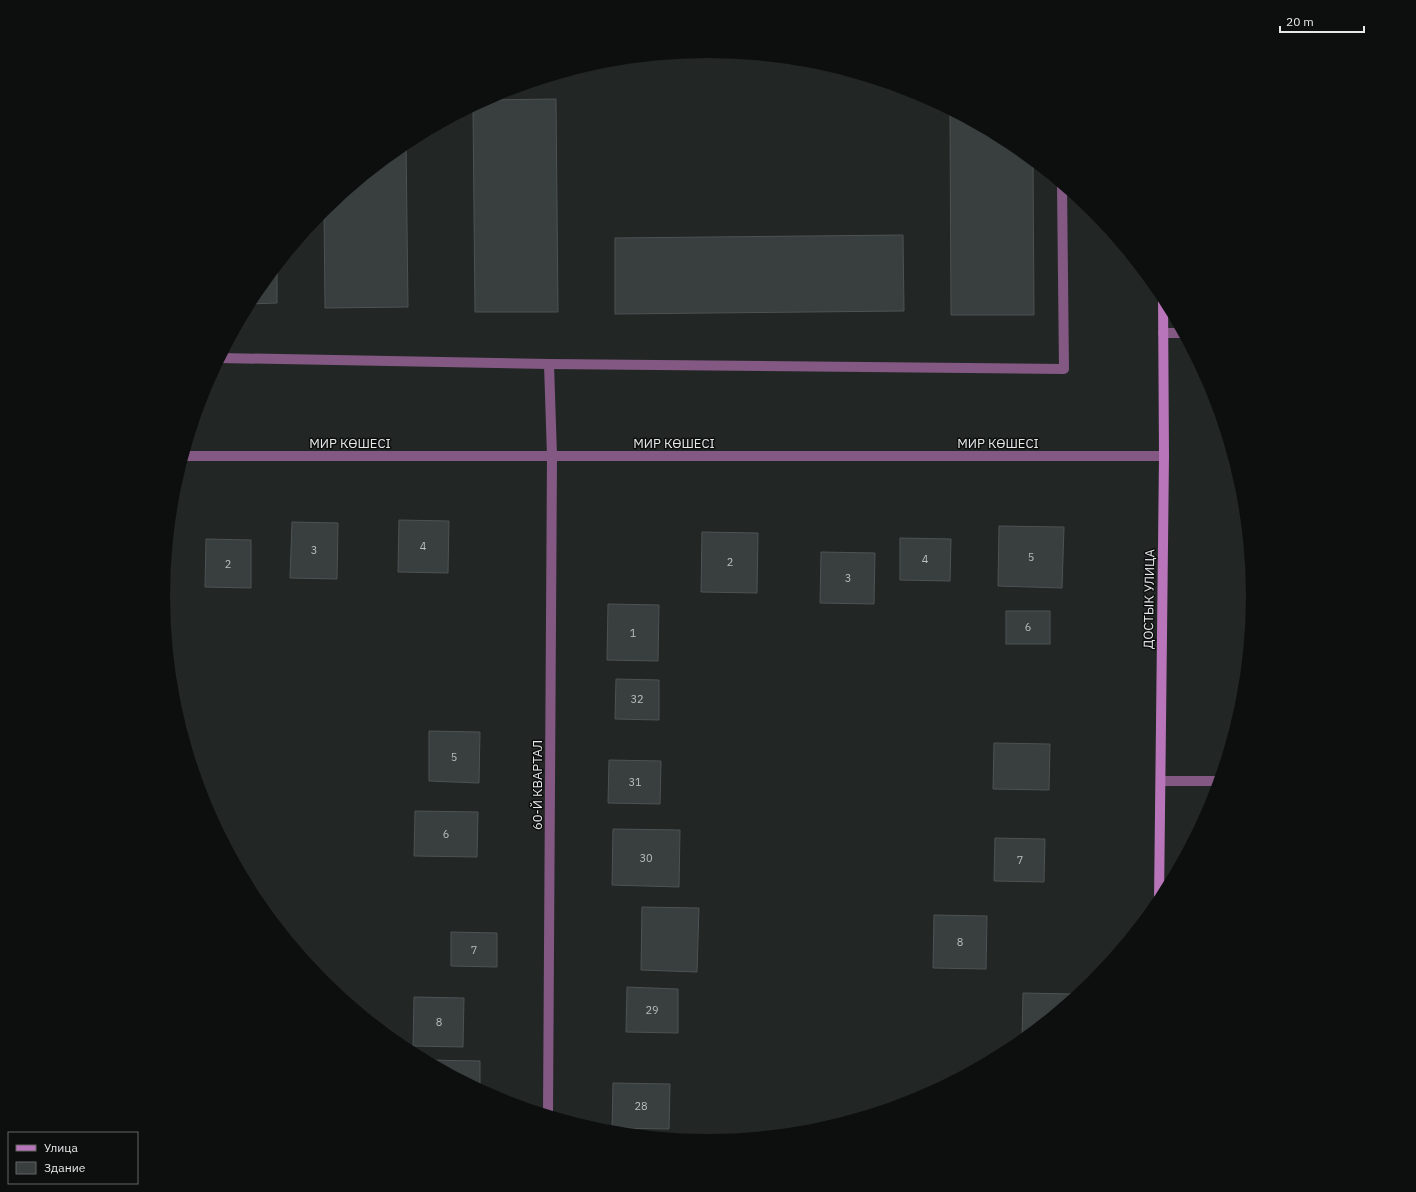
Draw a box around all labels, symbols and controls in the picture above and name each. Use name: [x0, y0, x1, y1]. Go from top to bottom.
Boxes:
scale bar: [1280, 8, 1364, 34]
text: 20 m: [1286, 14, 1314, 29]
street label: МИР КӨШЕСІ: [309, 435, 391, 452]
street label: МИР КӨШЕСІ: [633, 435, 715, 452]
street label: МИР КӨШЕСІ: [957, 435, 1039, 452]
house number: 4: [420, 539, 427, 553]
house number: 3: [311, 543, 317, 557]
street label: ДОСТЫК УЛИЦА: [1140, 548, 1158, 649]
house number: 5: [1028, 550, 1034, 564]
house number: 4: [922, 552, 929, 566]
house number: 2: [727, 555, 733, 569]
house number: 2: [225, 557, 231, 571]
house number: 3: [845, 571, 851, 585]
house number: 6: [1025, 620, 1031, 634]
house number: 1: [630, 626, 637, 640]
house number: 32: [630, 692, 644, 706]
street label: 60-Й КВАРТАЛ: [529, 740, 546, 830]
house number: 5: [451, 750, 457, 764]
house number: 31: [628, 775, 642, 789]
house number: 6: [443, 827, 449, 841]
house number: 30: [639, 851, 653, 865]
house number: 7: [1017, 853, 1023, 867]
house number: 8: [957, 935, 963, 949]
house number: 7: [471, 943, 477, 957]
house number: 29: [645, 1003, 659, 1017]
house number: 8: [436, 1015, 442, 1029]
house number: 28: [634, 1099, 648, 1113]
legend: [8, 1132, 138, 1184]
text: Улица: [44, 1140, 78, 1155]
text: Здание: [44, 1160, 86, 1175]

